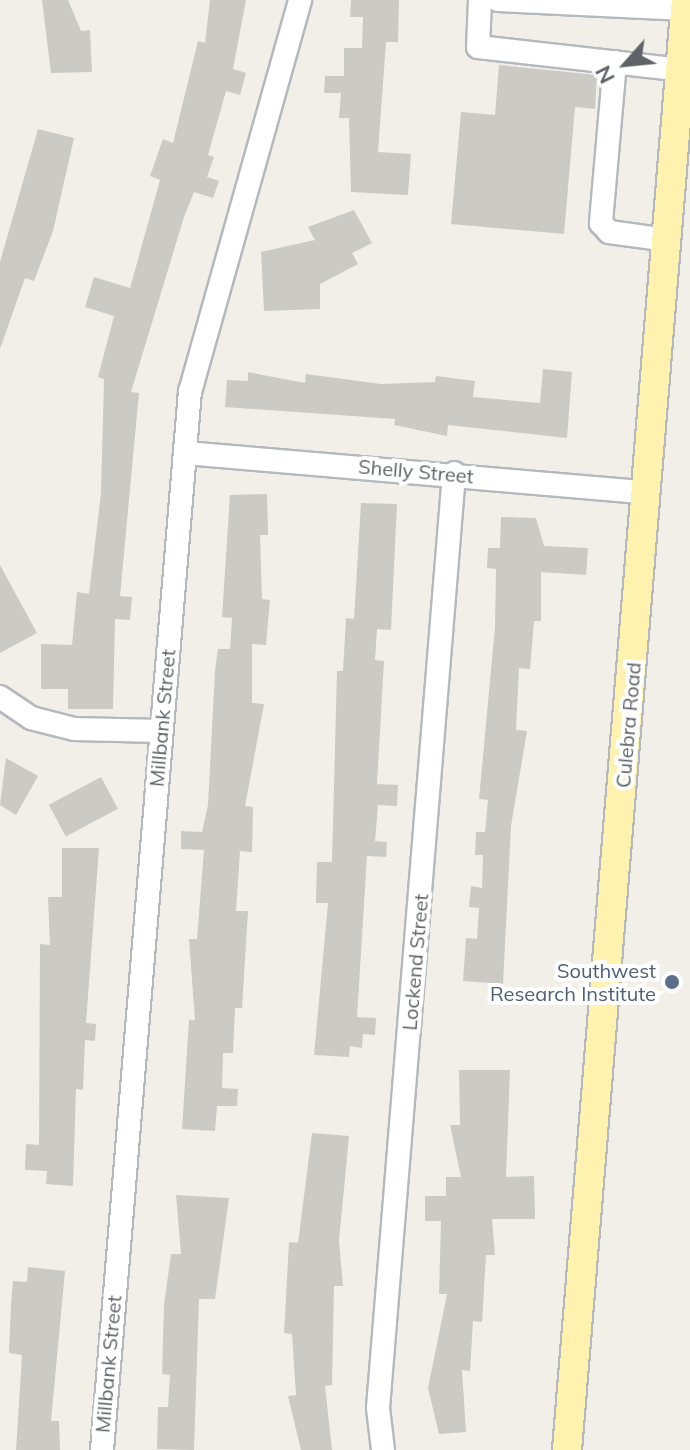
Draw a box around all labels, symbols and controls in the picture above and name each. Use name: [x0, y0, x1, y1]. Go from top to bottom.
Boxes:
north arrow: [586, 24, 666, 104]
text: N: [588, 61, 621, 89]
street label: Shelly Street: [357, 454, 475, 488]
street label: Millbank Street: [144, 648, 180, 788]
street label: Culebra Road: [611, 661, 645, 789]
street label: Lockend Street: [397, 893, 433, 1031]
place label: Southwest Research Institute: [490, 958, 656, 1005]
marker: Southwest Research Institute: [663, 973, 681, 991]
street label: Millbank Street: [90, 1294, 126, 1434]

